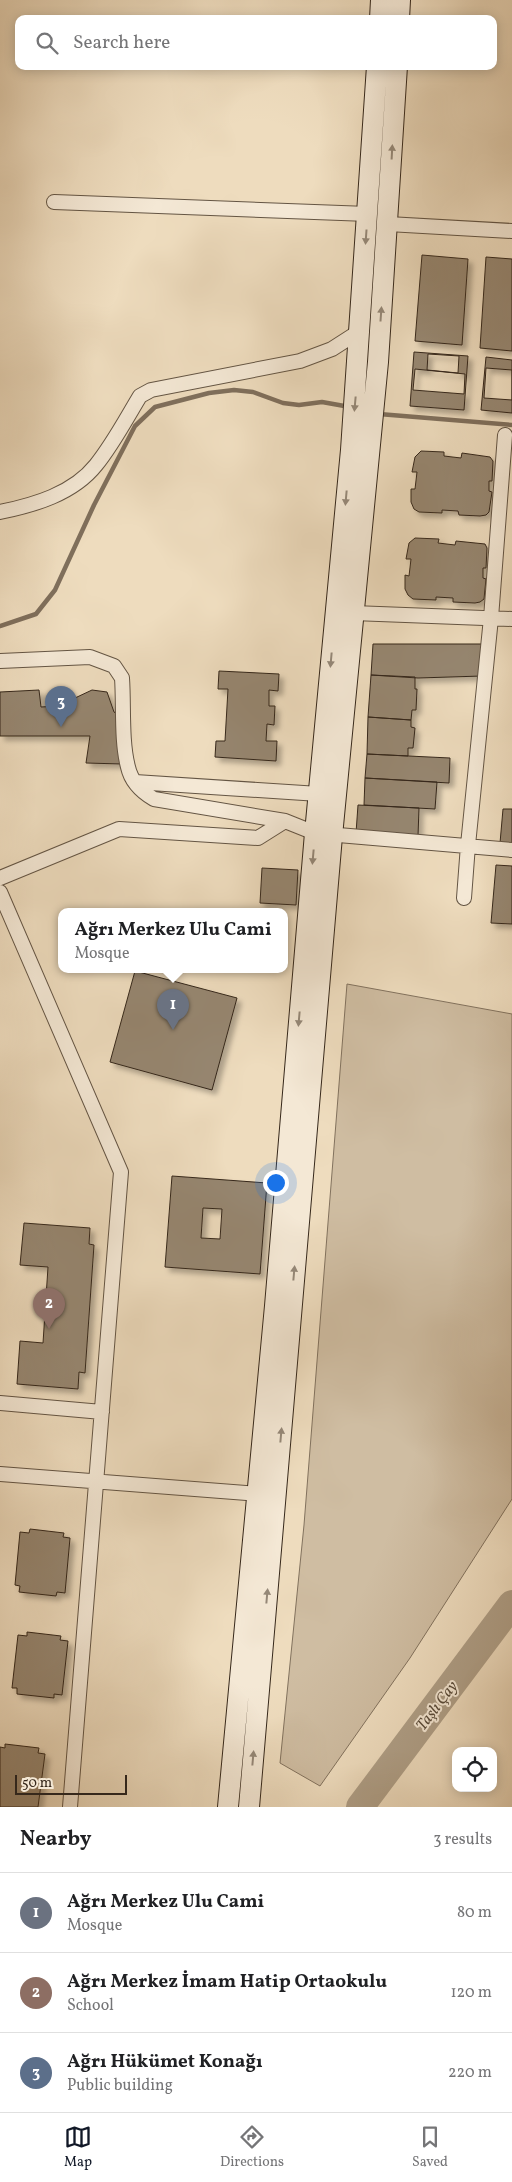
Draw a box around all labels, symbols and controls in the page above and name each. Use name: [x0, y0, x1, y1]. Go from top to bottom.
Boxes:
search box: [15, 15, 497, 70]
icon: search: [33, 29, 61, 57]
text: Search here: [73, 30, 170, 56]
one-way arrow: [388, 143, 396, 159]
one-way arrow: [362, 229, 370, 245]
one-way arrow: [378, 305, 386, 321]
one-way arrow: [350, 396, 358, 412]
one-way arrow: [342, 491, 350, 507]
one-way arrow: [327, 652, 335, 668]
pin: 3: [45, 686, 77, 727]
one-way arrow: [309, 849, 317, 865]
popup: [58, 908, 288, 973]
text: Ağrı Merkez Ulu Cami: [74, 917, 272, 943]
text: Mosque: [74, 943, 130, 965]
pin: 1: [157, 989, 189, 1030]
one-way arrow: [295, 1011, 303, 1027]
your location: [263, 1170, 289, 1196]
one-way arrow: [291, 1264, 299, 1280]
pin: 2: [33, 1288, 65, 1329]
one-way arrow: [277, 1426, 285, 1442]
one-way arrow: [263, 1588, 271, 1604]
water label: Taşlı Çay: [412, 1677, 464, 1736]
map controls: [452, 1747, 497, 1792]
button: locate: [452, 1747, 497, 1792]
one-way arrow: [249, 1750, 257, 1766]
scale bar: [15, 1772, 128, 1795]
text: 50 m: [22, 1774, 52, 1793]
text: Nearby: [20, 1825, 91, 1854]
text: 3 results: [433, 1829, 492, 1851]
text: Ağrı Merkez Ulu Cami: [67, 1889, 264, 1915]
text: 1: [33, 1902, 39, 1924]
text: 80 m: [457, 1902, 492, 1924]
text: Mosque: [67, 1915, 122, 1937]
text: Ağrı Merkez İmam Hatip Ortaokulu: [67, 1969, 387, 1995]
text: 2: [32, 1982, 40, 2004]
text: 120 m: [450, 1982, 492, 2004]
text: School: [67, 1995, 114, 2017]
text: Ağrı Hükümet Konağı: [67, 2049, 263, 2075]
text: 3: [32, 2062, 40, 2084]
text: 220 m: [448, 2062, 492, 2084]
text: Public building: [67, 2075, 173, 2097]
tab: Map: [64, 2123, 92, 2172]
tab: Directions: [220, 2123, 284, 2172]
tab: Saved: [412, 2123, 448, 2172]

